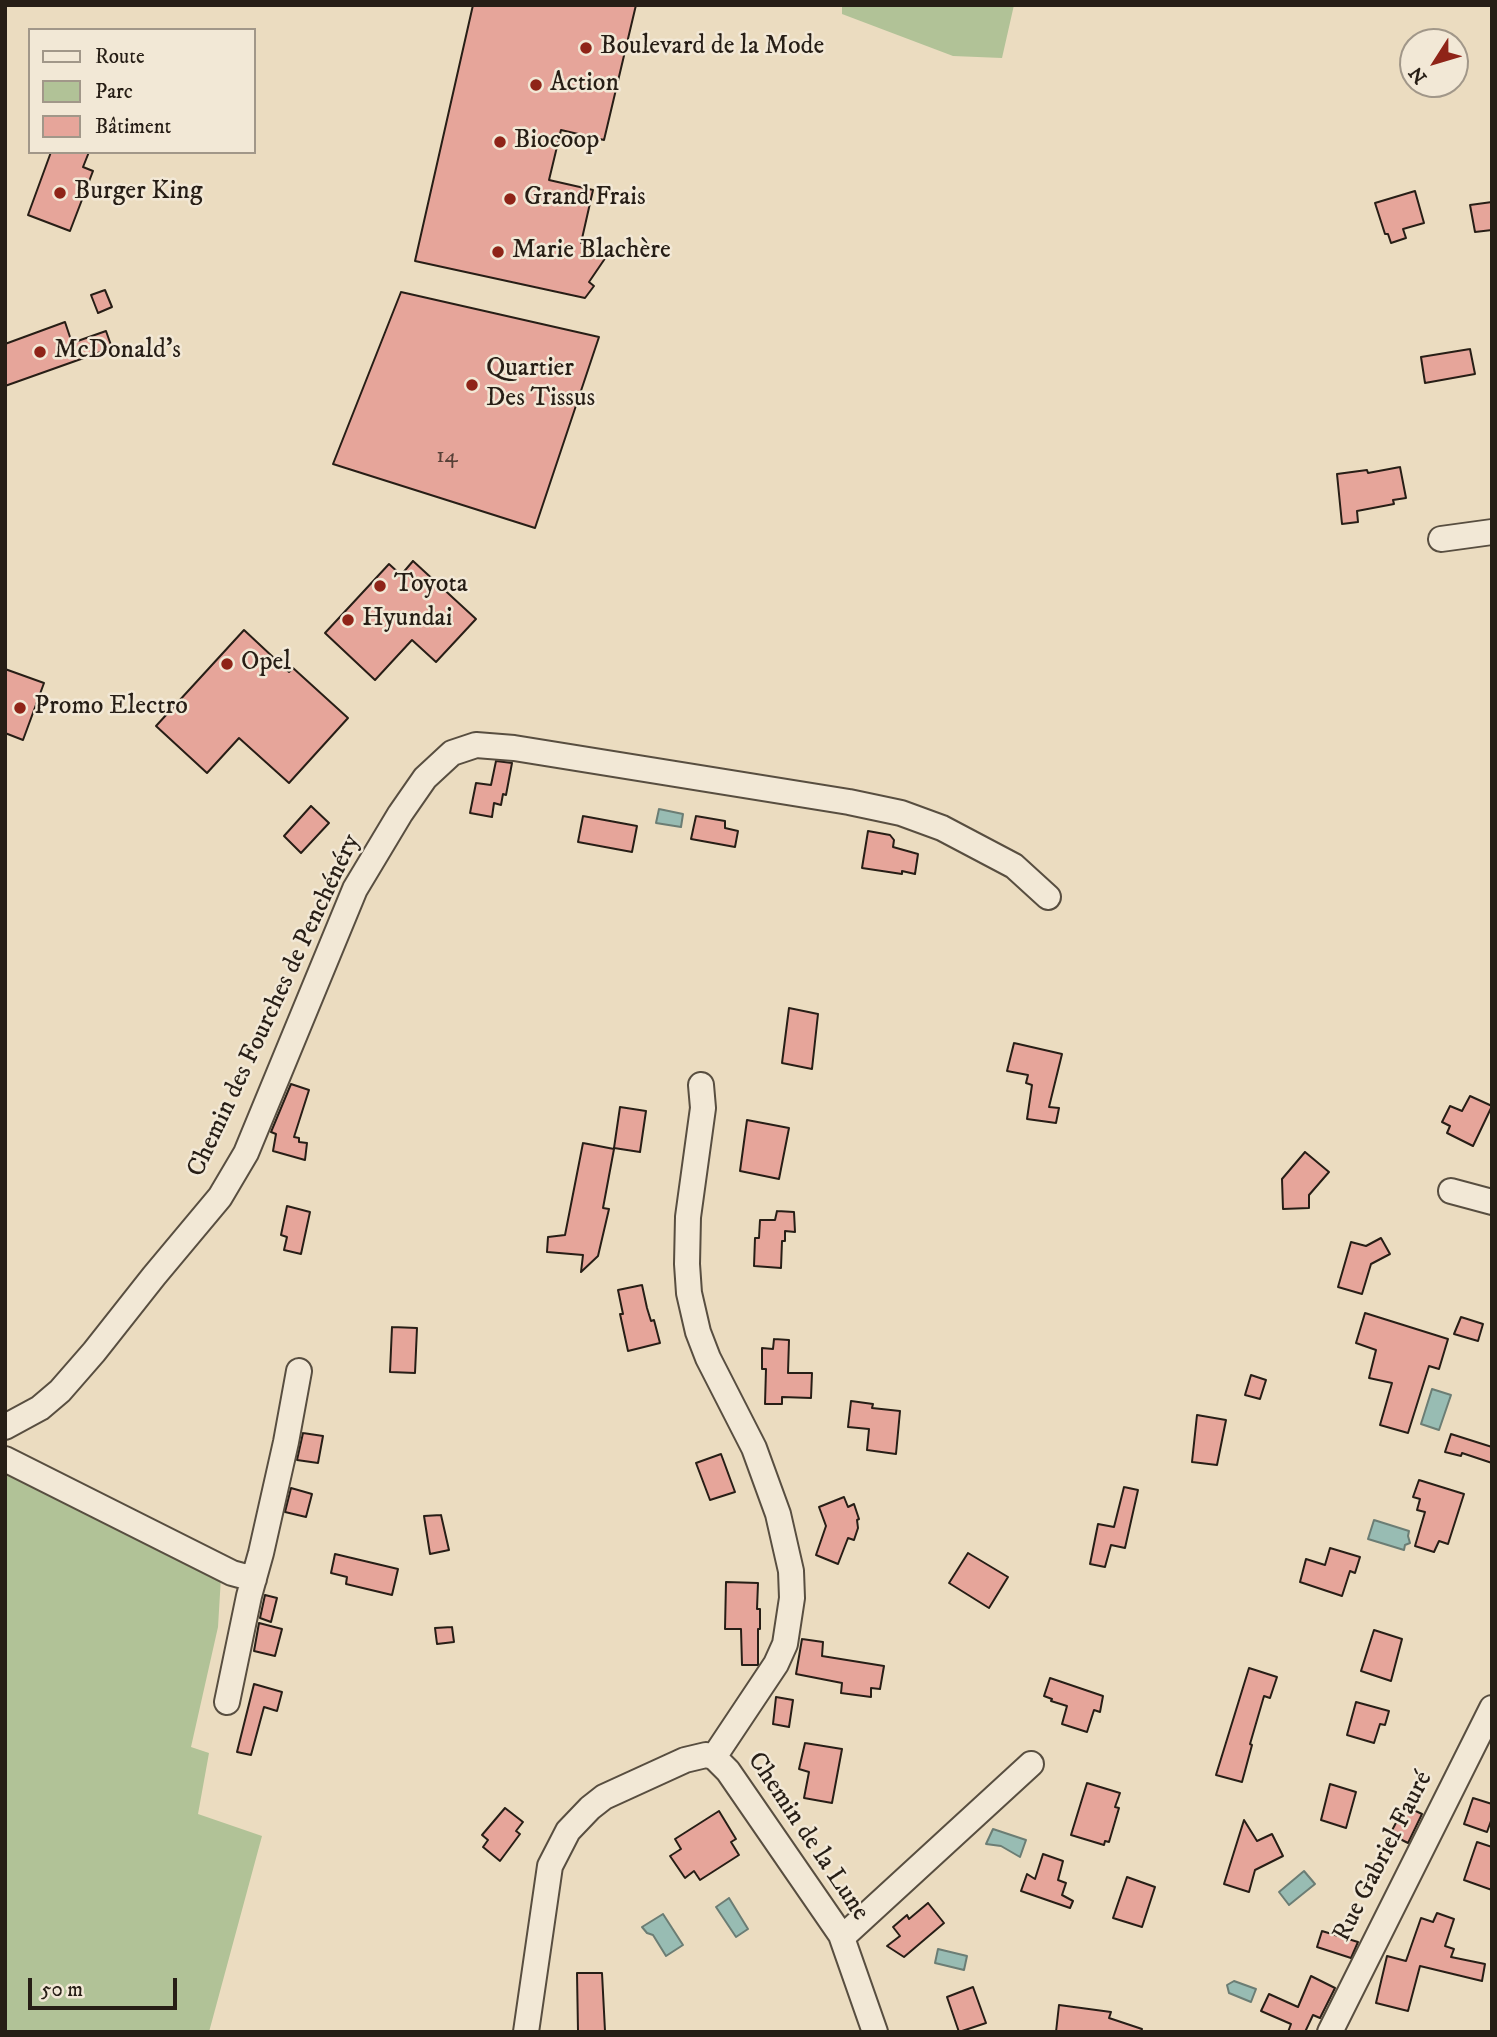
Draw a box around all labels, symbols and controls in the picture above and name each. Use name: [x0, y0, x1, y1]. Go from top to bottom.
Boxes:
legend: [28, 28, 256, 154]
north arrow: [1399, 28, 1469, 98]
place label: Boulevard de la Mode: [600, 32, 824, 64]
marker: Boulevard de la Mode: [578, 40, 594, 56]
text: Route: [95, 44, 145, 70]
text: N: [1405, 62, 1432, 88]
place label: Action: [550, 69, 619, 101]
marker: Action: [528, 77, 544, 93]
text: Parc: [95, 79, 133, 105]
text: Bâtiment: [95, 114, 171, 140]
place label: Biocoop: [514, 126, 599, 158]
marker: Biocoop: [492, 134, 508, 150]
place label: Burger King: [74, 177, 203, 209]
place label: Grand Frais: [524, 183, 646, 215]
marker: Burger King: [52, 185, 68, 201]
marker: Grand Frais: [502, 191, 518, 207]
place label: Marie Blachère: [512, 236, 671, 268]
marker: Marie Blachère: [490, 244, 506, 260]
place label: McDonald's: [54, 336, 181, 368]
marker: McDonald's: [32, 344, 48, 360]
place label: Quartier Des Tissus: [486, 354, 595, 416]
marker: Quartier Des Tissus: [464, 377, 480, 393]
house number: 14: [436, 443, 458, 471]
place label: Toyota: [394, 570, 468, 602]
marker: Toyota: [372, 578, 388, 594]
place label: Hyundai: [362, 604, 452, 636]
marker: Hyundai: [340, 612, 356, 628]
place label: Opel: [241, 648, 291, 680]
marker: Opel: [219, 656, 235, 672]
place label: Promo Electro: [34, 692, 188, 724]
marker: Promo Electro: [12, 700, 28, 716]
street label: Chemin des Fourches de Penchénéry: [182, 830, 368, 1182]
street label: Chemin de la Lune: [739, 1747, 875, 1927]
street label: Rue Gabriel Fauré: [1328, 1767, 1440, 1947]
scale bar: [32, 1964, 180, 2008]
text: 50 m: [41, 1977, 83, 2003]

